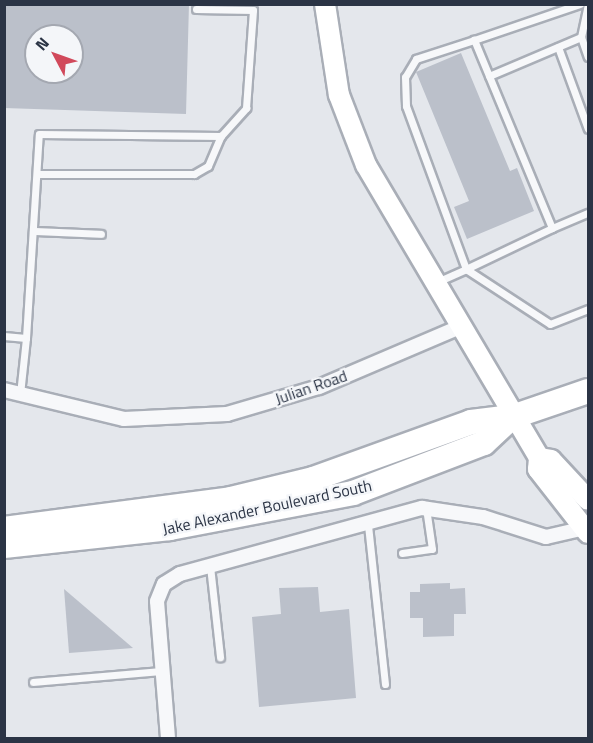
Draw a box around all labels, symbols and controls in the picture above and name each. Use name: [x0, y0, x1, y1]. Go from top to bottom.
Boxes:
north arrow: [24, 24, 84, 84]
text: N: [29, 31, 55, 56]
street label: Julian Road: [272, 366, 350, 408]
street label: Jake Alexander Boulevard South: [161, 475, 373, 539]

